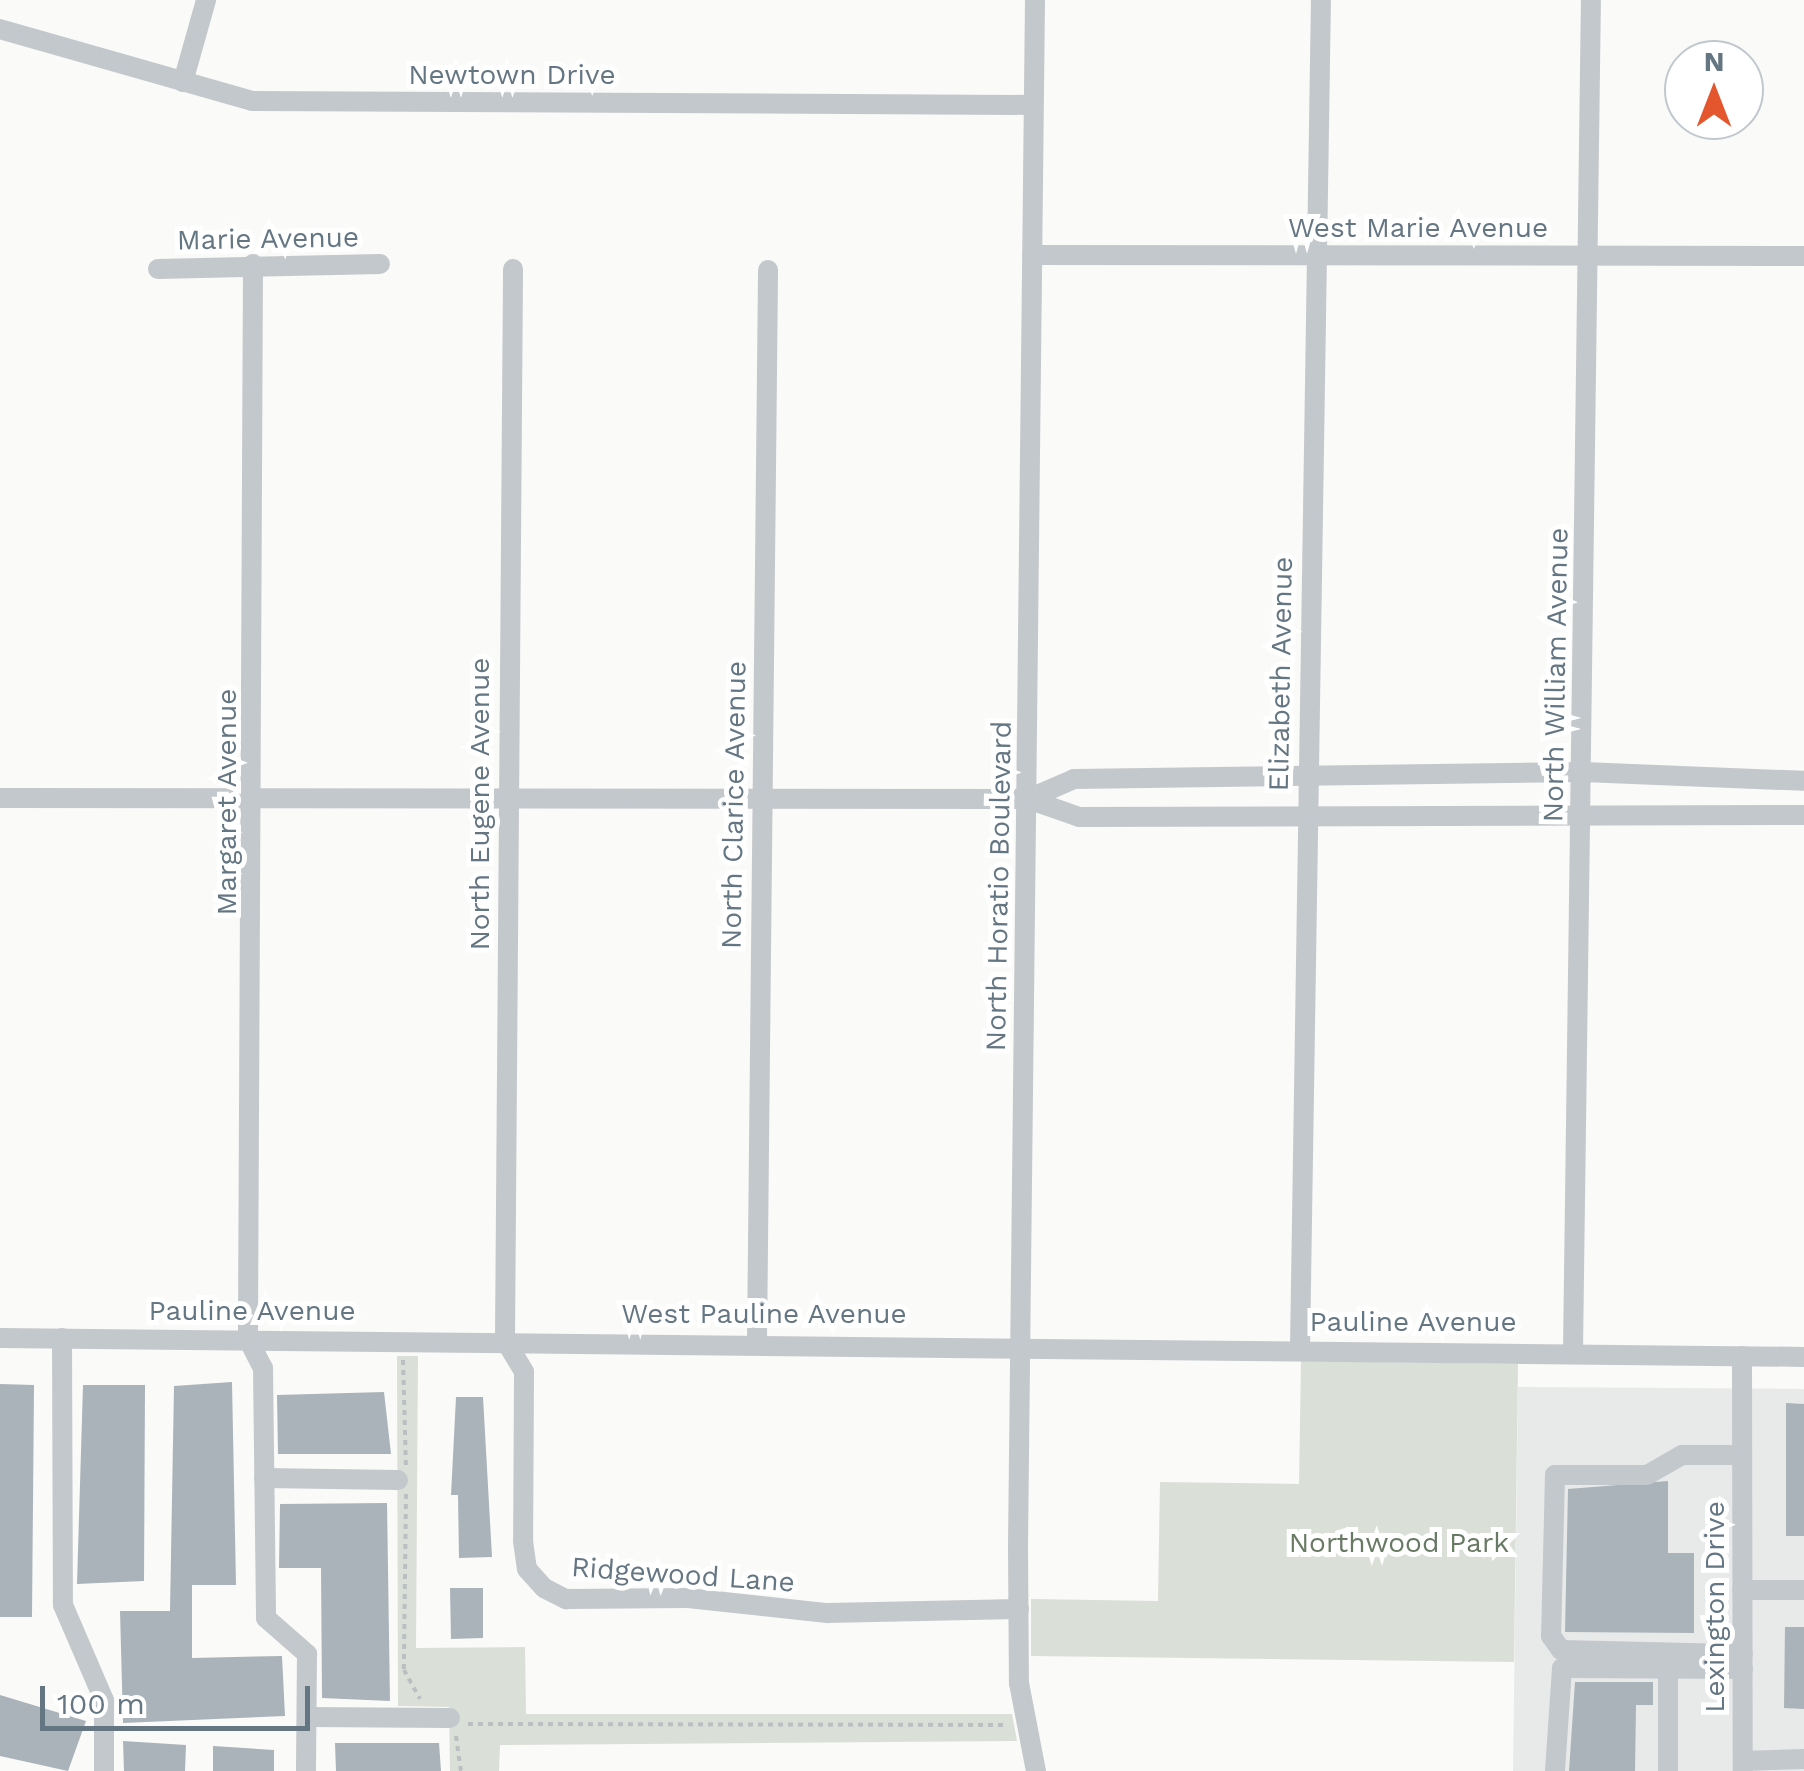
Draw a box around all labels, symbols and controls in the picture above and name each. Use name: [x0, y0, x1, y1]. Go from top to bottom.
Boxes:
north arrow: [1664, 40, 1764, 140]
text: N: [1704, 45, 1724, 78]
street label: Newtown Drive: [408, 58, 616, 92]
street label: West Marie Avenue: [1287, 211, 1549, 245]
street label: Marie Avenue: [176, 221, 360, 257]
street label: North William Avenue: [1537, 527, 1575, 823]
street label: Elizabeth Avenue: [1262, 556, 1300, 792]
street label: North Eugene Avenue: [463, 657, 497, 951]
street label: North Clarice Avenue: [715, 660, 753, 950]
street label: Margaret Avenue: [210, 688, 244, 916]
street label: North Horatio Boulevard: [979, 720, 1019, 1052]
street label: Pauline Avenue: [148, 1294, 356, 1328]
street label: West Pauline Avenue: [621, 1297, 907, 1331]
street label: Pauline Avenue: [1309, 1305, 1517, 1339]
street label: Lexington Drive: [1698, 1501, 1732, 1713]
park label: Northwood Park: [1289, 1526, 1509, 1560]
street label: Ridgewood Lane: [570, 1550, 796, 1600]
scale bar: [45, 1666, 315, 1728]
text: 100 m: [57, 1686, 145, 1721]

